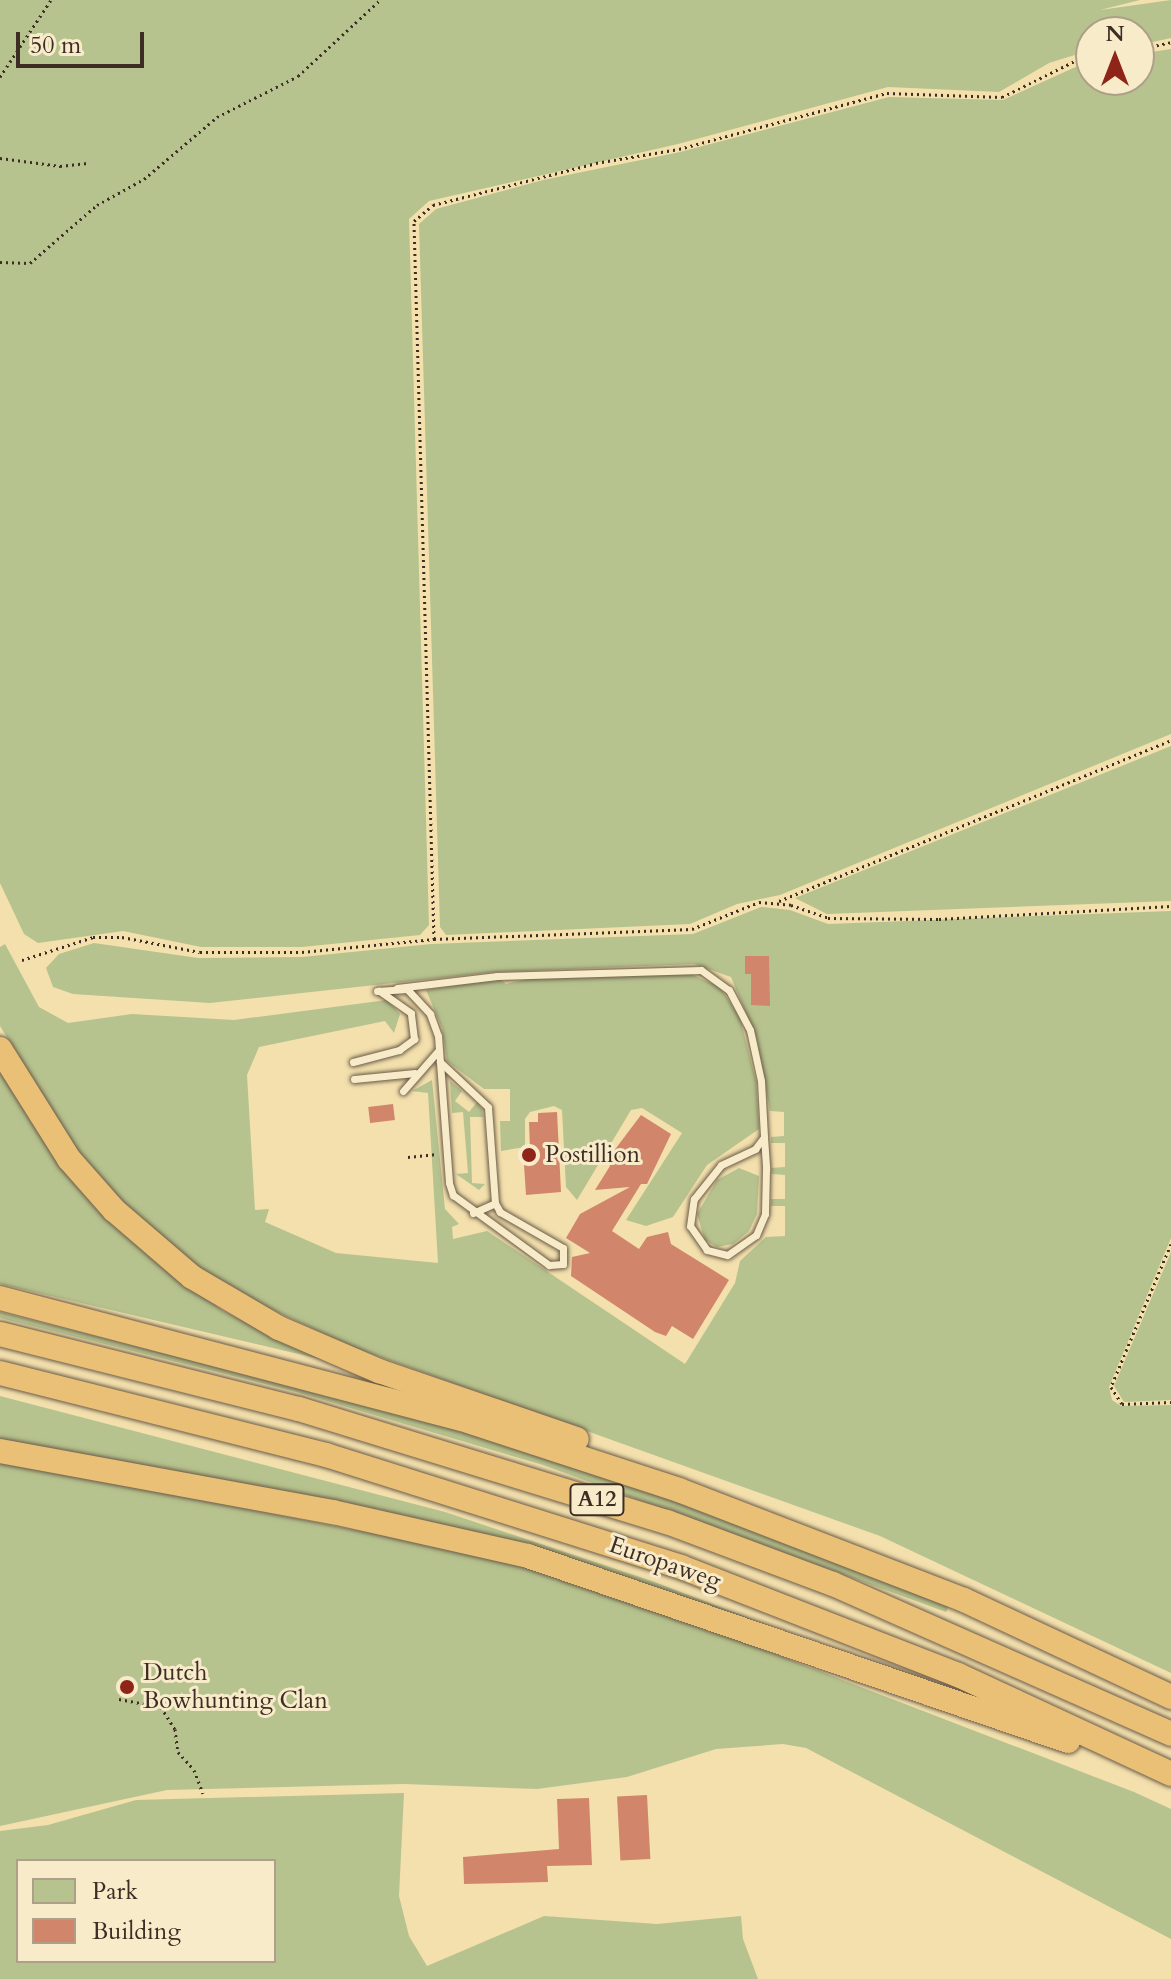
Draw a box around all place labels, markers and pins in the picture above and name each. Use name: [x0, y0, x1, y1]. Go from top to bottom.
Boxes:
place label: Postillion: [545, 1141, 640, 1169]
marker: Postillion: [520, 1146, 538, 1164]
place label: Dutch Bowhunting Clan: [143, 1659, 328, 1715]
marker: Dutch Bowhunting Clan: [118, 1678, 136, 1696]

